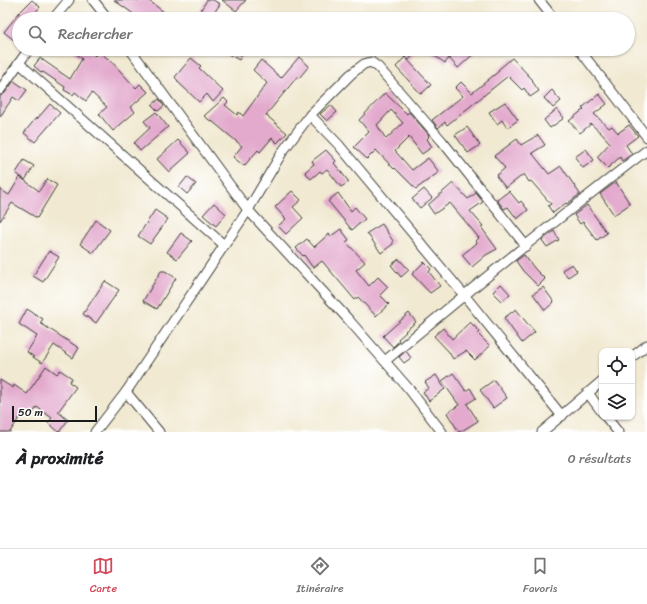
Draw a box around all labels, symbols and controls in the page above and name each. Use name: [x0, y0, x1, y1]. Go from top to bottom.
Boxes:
search box: [12, 12, 635, 56]
text: Rechercher: [58, 21, 133, 47]
icon: search: [26, 23, 48, 45]
map controls: [599, 348, 635, 420]
button: locate: [599, 348, 635, 384]
button: layers: [599, 384, 635, 420]
text: 50 m: [18, 403, 43, 422]
scale bar: [12, 404, 97, 423]
text: À proximité: [16, 443, 103, 473]
text: 0 résultats: [568, 447, 631, 470]
tab: Carte: [90, 555, 117, 598]
tab: Itinéraire: [297, 555, 344, 598]
tab: Favoris: [523, 555, 557, 598]

